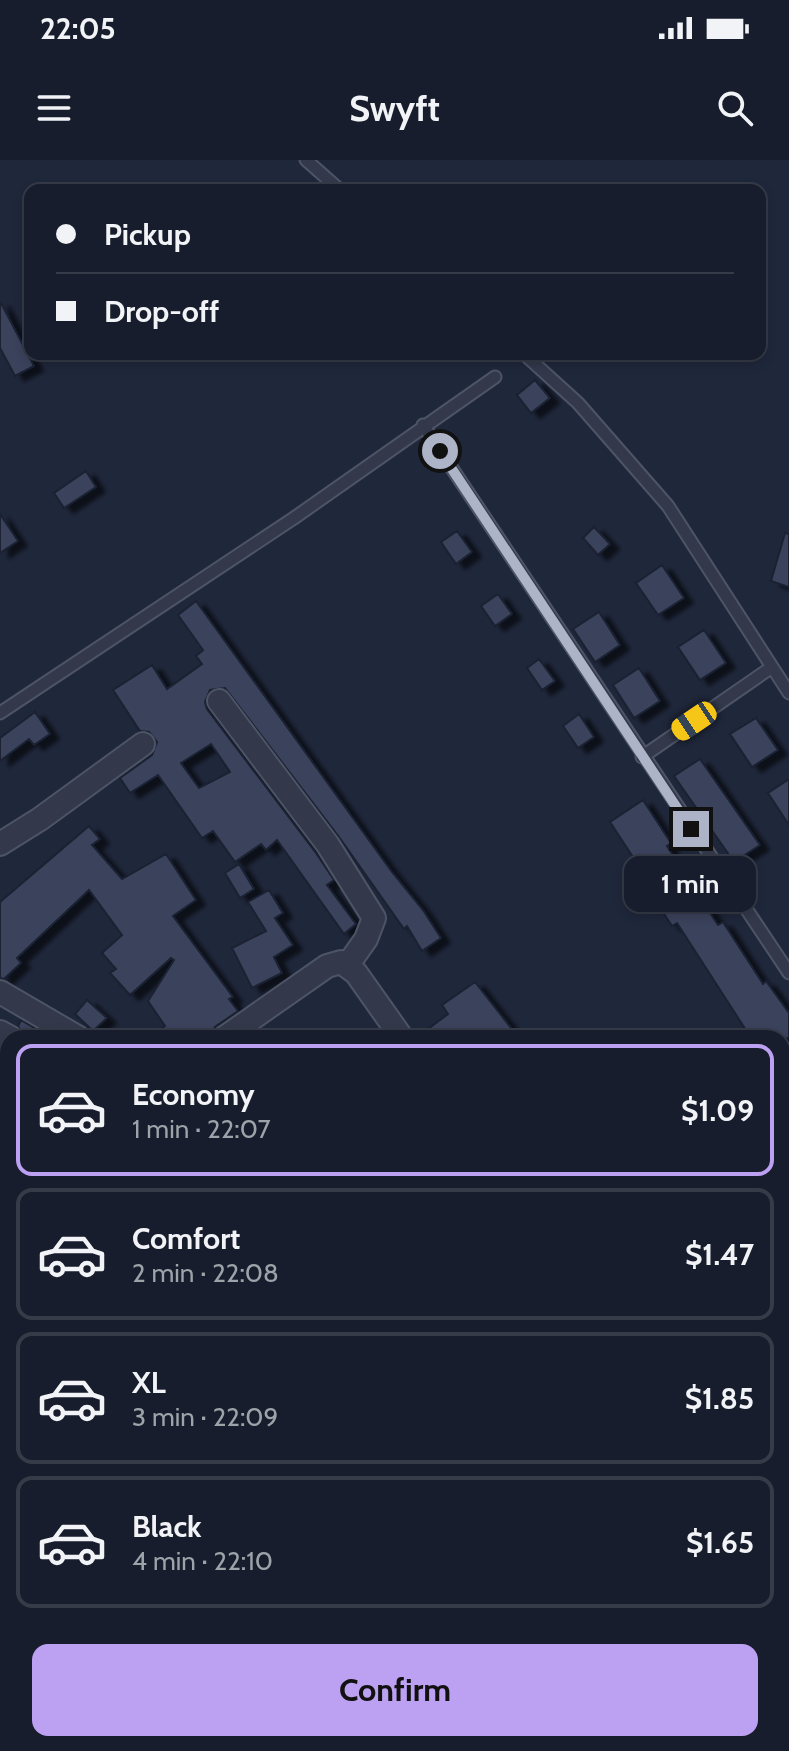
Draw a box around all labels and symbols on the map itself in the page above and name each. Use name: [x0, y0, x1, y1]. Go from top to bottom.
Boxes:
route start: [422, 433, 458, 469]
car: [667, 698, 721, 744]
route end: [673, 811, 709, 847]
callout: 1 min: [625, 857, 757, 913]

